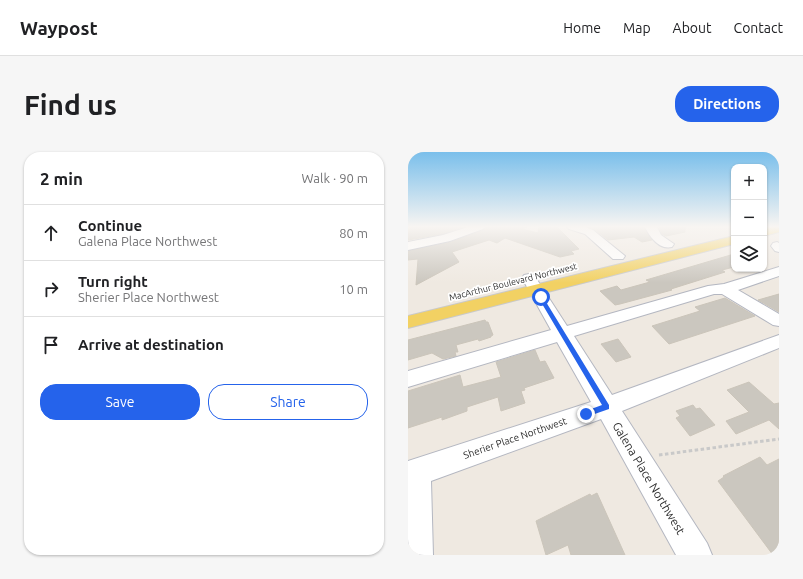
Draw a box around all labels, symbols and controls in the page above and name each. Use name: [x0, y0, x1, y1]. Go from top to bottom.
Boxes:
text: Waypost: [20, 17, 98, 39]
text: Home: [563, 20, 601, 36]
text: Map: [623, 20, 651, 36]
text: About: [673, 20, 712, 36]
text: Contact: [734, 20, 783, 36]
button: Directions: [675, 86, 779, 122]
text: Find us: [24, 89, 117, 120]
map controls: [731, 164, 767, 272]
button: +: [731, 164, 767, 200]
text: 2 min: [40, 169, 83, 188]
text: Walk · 90 m: [302, 171, 368, 185]
button: −: [731, 200, 767, 236]
text: Continue: [78, 217, 142, 234]
icon: ahead: [40, 222, 62, 244]
text: 80 m: [339, 226, 368, 240]
text: Galena Place Northwest: [78, 234, 217, 248]
button: layers: [731, 236, 767, 272]
street label: MacArthur Boulevard Northwest: [448, 261, 578, 303]
text: Turn right: [78, 273, 148, 290]
icon: right: [40, 278, 62, 300]
text: 10 m: [339, 282, 368, 296]
route start: [532, 288, 550, 306]
text: Sherier Place Northwest: [78, 290, 219, 304]
icon: arrive: [40, 334, 62, 356]
text: Arrive at destination: [78, 336, 224, 353]
button: Save: [40, 384, 200, 420]
button: Share: [208, 384, 368, 420]
route end: [577, 405, 595, 423]
street label: Sherier Place Northwest: [462, 415, 568, 461]
street label: Galena Place Northwest: [610, 420, 688, 537]

